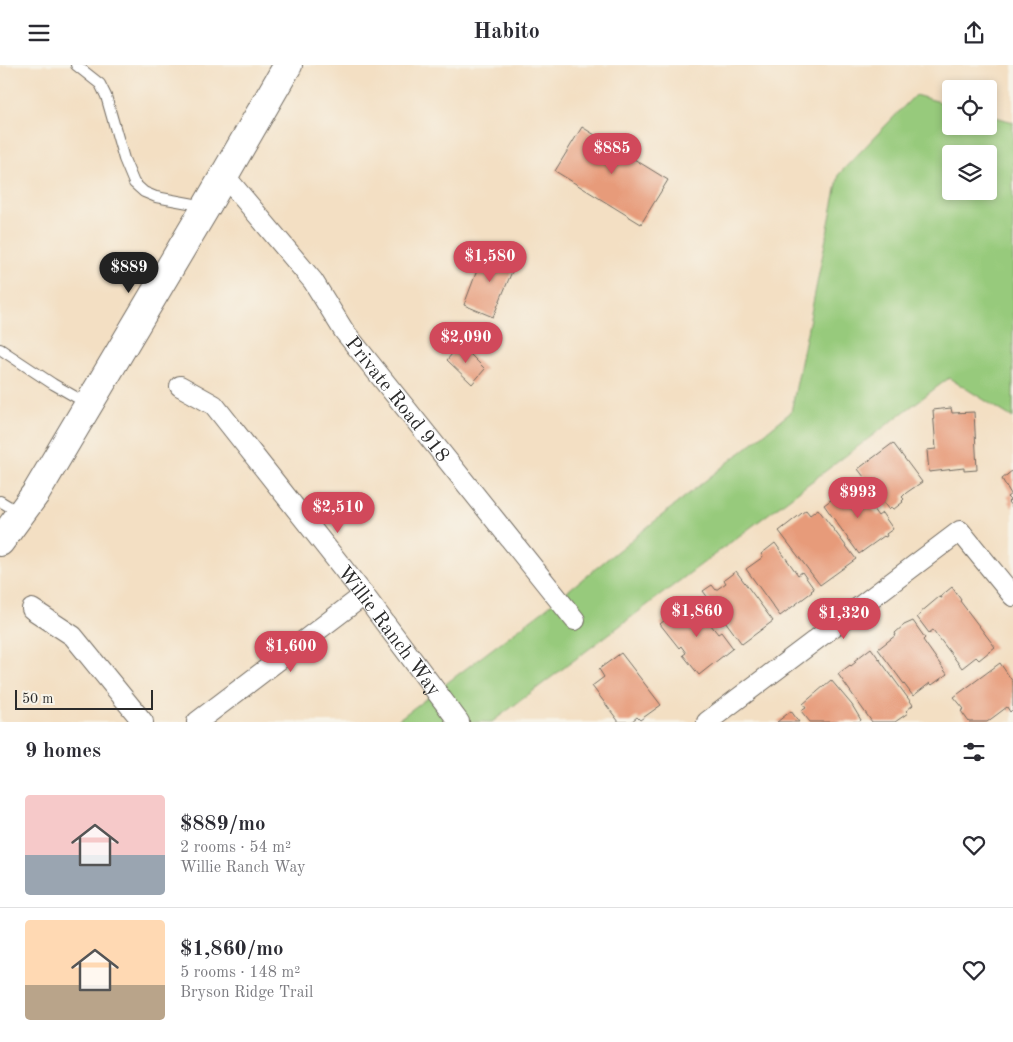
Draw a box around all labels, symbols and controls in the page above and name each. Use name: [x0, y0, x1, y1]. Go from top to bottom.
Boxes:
icon: menu: [25, 19, 53, 47]
icon: share: [960, 19, 988, 47]
text: Habito: [473, 21, 540, 43]
map controls: [942, 80, 997, 200]
button: locate: [942, 80, 997, 135]
pin: $885: [582, 133, 642, 175]
text: $885: [593, 141, 631, 157]
button: layers: [942, 145, 997, 200]
pin: $1,580: [449, 241, 531, 283]
text: $1,580: [465, 249, 515, 265]
pin: $889: [99, 251, 159, 294]
text: $889: [110, 260, 148, 276]
pin: $2,090: [425, 321, 507, 364]
text: $2,090: [441, 330, 491, 346]
street label: Private Road 918: [341, 334, 452, 466]
pin: $993: [828, 477, 888, 519]
text: $993: [839, 485, 877, 501]
pin: $2,510: [297, 491, 379, 534]
text: $2,510: [313, 500, 363, 516]
street label: Willie Ranch Way: [333, 563, 444, 701]
pin: $1,860: [656, 595, 738, 638]
pin: $1,320: [803, 597, 885, 640]
text: $1,860: [672, 604, 722, 620]
text: $1,320: [819, 606, 869, 622]
pin: $1,600: [250, 631, 332, 673]
text: $1,600: [266, 639, 316, 655]
scale bar: [15, 687, 152, 710]
text: 50 m: [22, 692, 53, 706]
icon: filters: [960, 738, 988, 766]
text: 9 homes: [25, 741, 101, 762]
text: $889/mo: [180, 814, 266, 835]
icon: home: [65, 815, 125, 875]
icon: heart: [960, 831, 988, 859]
text: 2 rooms · 54 m²: [180, 840, 291, 856]
text: Willie Ranch Way: [180, 860, 306, 876]
text: $1,860/mo: [180, 939, 284, 960]
icon: home: [65, 940, 125, 1000]
icon: heart: [960, 956, 988, 984]
text: 5 rooms · 148 m²: [180, 965, 300, 981]
text: Bryson Ridge Trail: [180, 985, 313, 1001]

